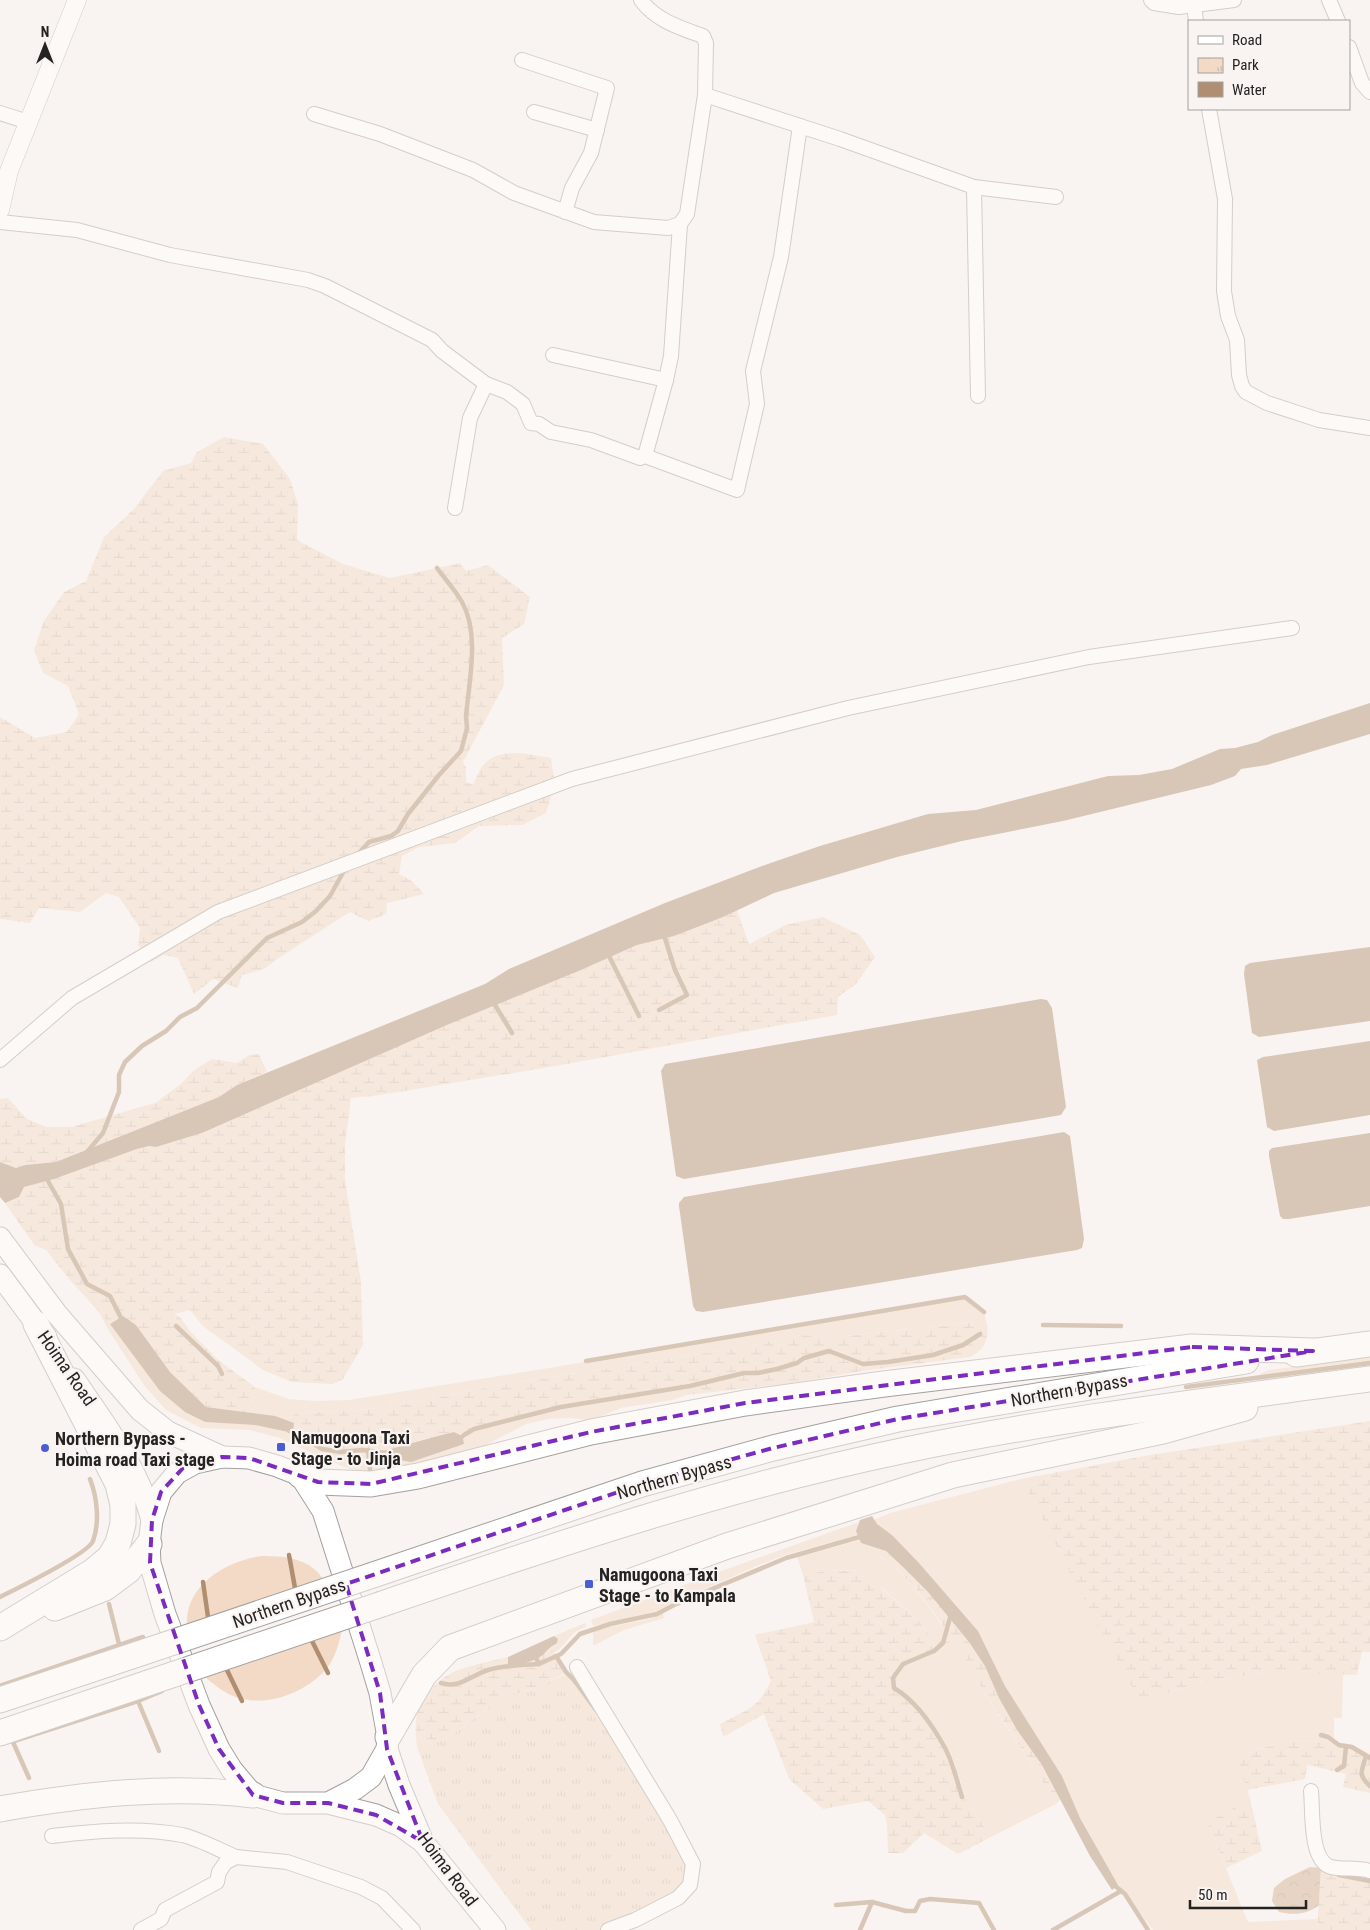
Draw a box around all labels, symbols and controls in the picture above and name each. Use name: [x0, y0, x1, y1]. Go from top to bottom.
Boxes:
north arrow: [20, 20, 70, 70]
legend: [1188, 20, 1350, 110]
text: N: [41, 24, 49, 40]
text: Road: [1232, 31, 1262, 49]
text: Park: [1232, 56, 1259, 74]
text: Water: [1232, 81, 1267, 99]
street label: Hoima Road: [34, 1326, 100, 1410]
street label: Northern Bypass: [1009, 1369, 1129, 1411]
place label: Namugoona Taxi Stage - to Jinja: [291, 1427, 410, 1469]
place label: Northern Bypass - Hoima road Taxi stage: [55, 1428, 215, 1470]
marker: Namugoona Taxi Stage - to Jinja: [275, 1441, 287, 1453]
marker: Northern Bypass - Hoima road Taxi stage: [39, 1442, 51, 1454]
street label: Northern Bypass: [614, 1451, 734, 1503]
place label: Namugoona Taxi Stage - to Kampala: [599, 1564, 736, 1606]
street label: Northern Bypass: [230, 1574, 348, 1632]
marker: Namugoona Taxi Stage - to Kampala: [583, 1578, 595, 1590]
street label: Hoima Road: [414, 1828, 482, 1910]
scale bar: [1190, 1878, 1306, 1910]
text: 50 m: [1198, 1886, 1228, 1904]

